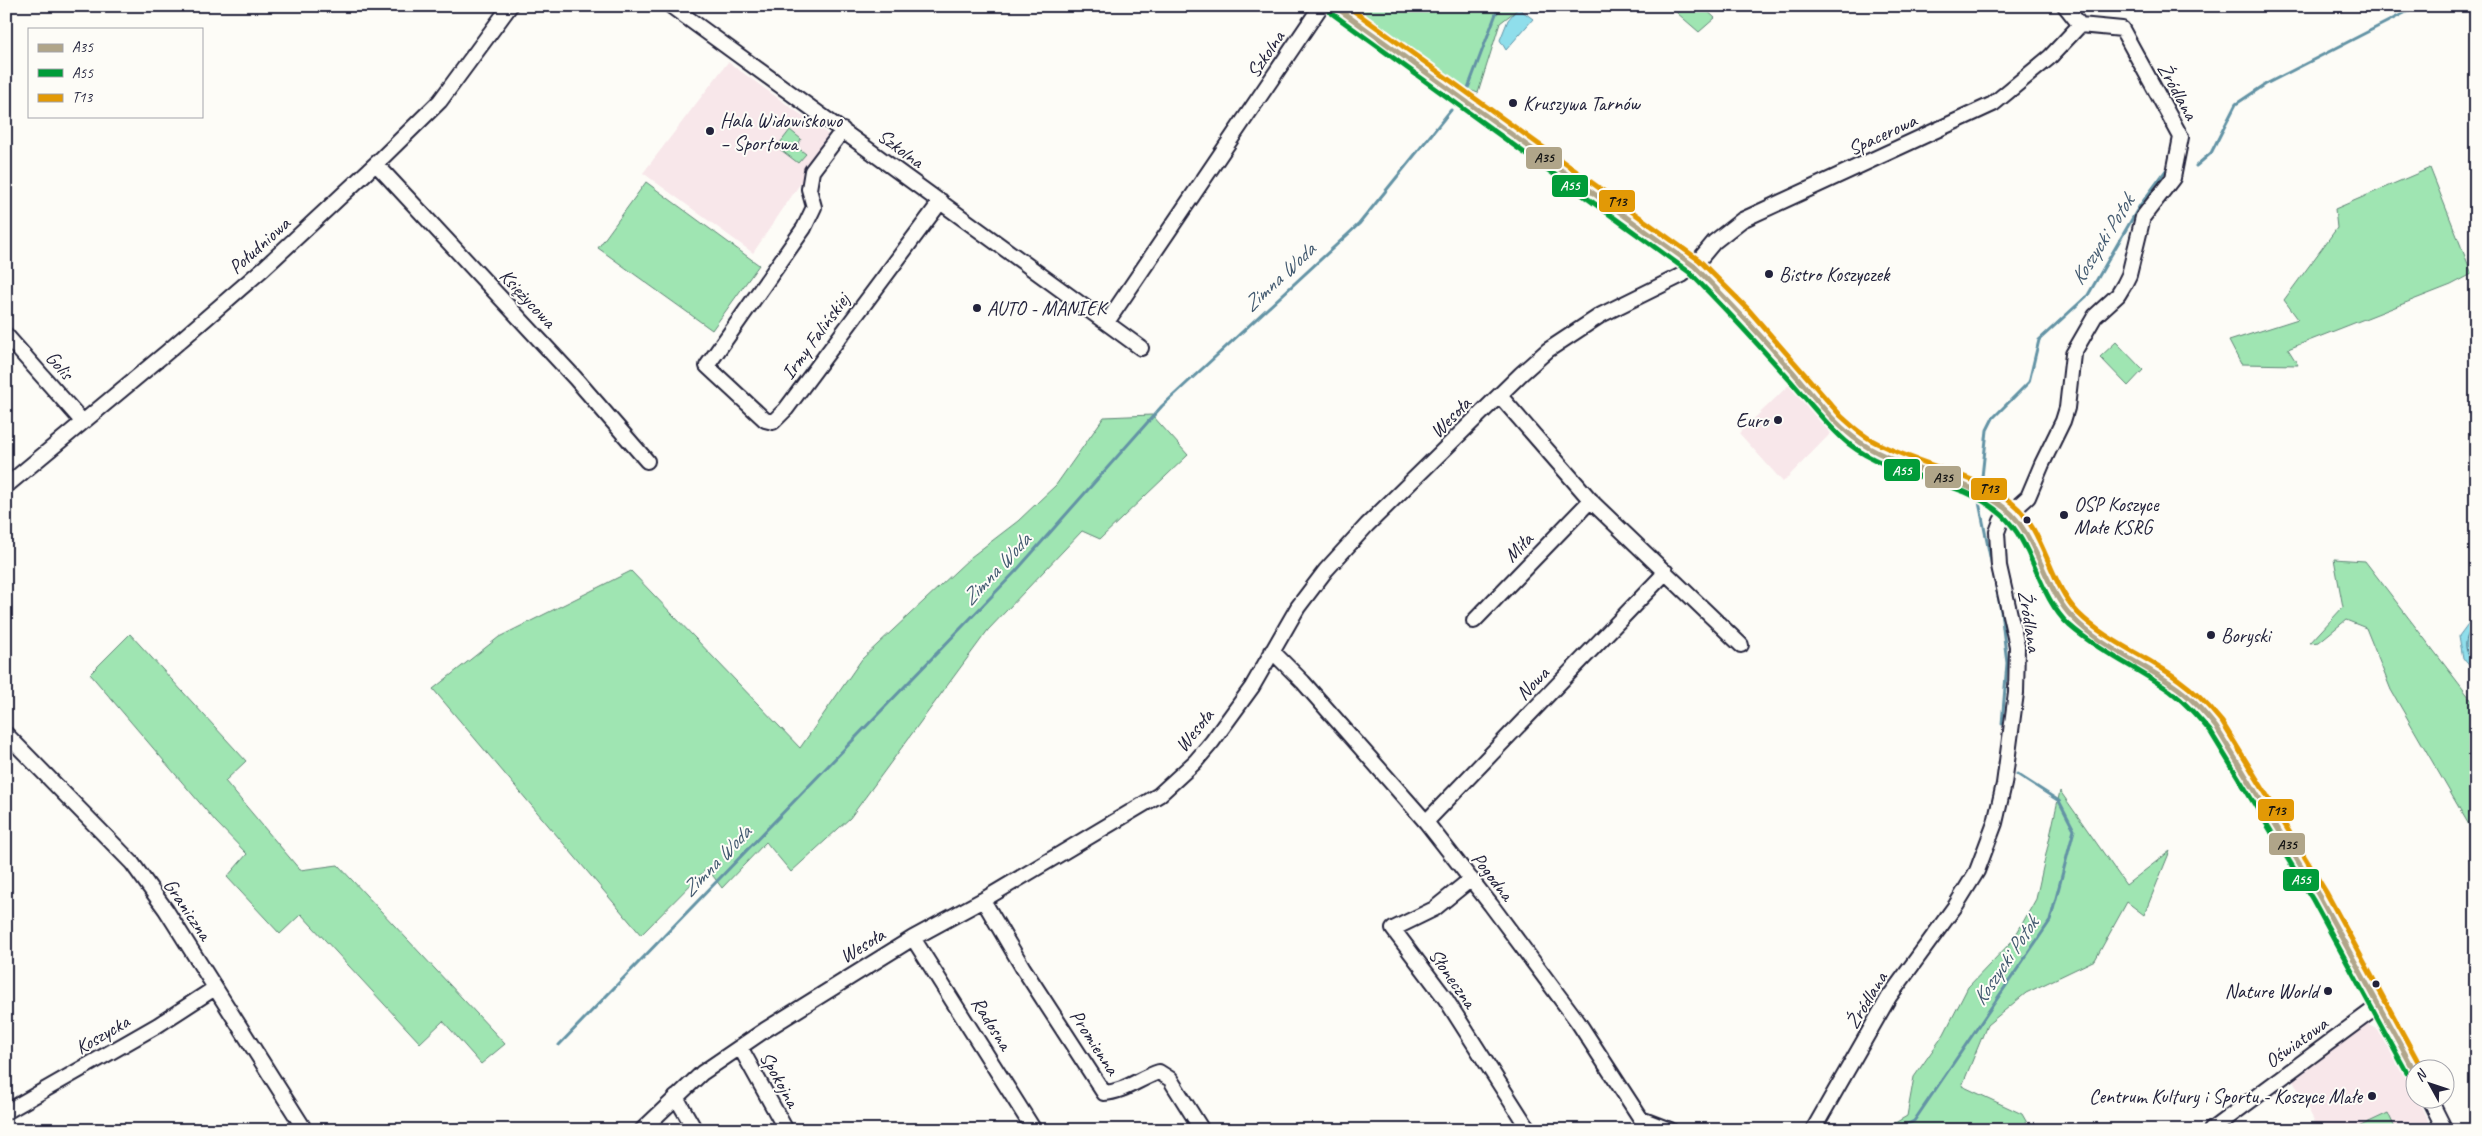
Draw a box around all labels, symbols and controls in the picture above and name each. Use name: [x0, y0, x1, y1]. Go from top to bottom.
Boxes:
street label: Szkolna: [1241, 24, 1291, 82]
legend: [28, 28, 202, 118]
text: A35: [72, 38, 94, 57]
street label: Źródlana: [2152, 58, 2204, 126]
text: A55: [72, 64, 94, 83]
text: T13: [72, 88, 94, 107]
place label: Kruszywa Tarnów: [1523, 91, 1641, 116]
marker: Kruszywa Tarnów: [1507, 97, 1519, 109]
street label: Spacerowa: [1844, 107, 1922, 161]
place label: Hala Widowiskowo – Sportowa: [720, 108, 843, 156]
street label: Szkolna: [873, 123, 930, 175]
marker: Hala Widowiskowo – Sportowa: [704, 125, 716, 137]
line badge: A35: [1525, 146, 1563, 170]
text: A35: [1534, 149, 1556, 166]
line badge: A55: [1551, 174, 1589, 198]
text: A55: [1560, 177, 1582, 194]
water label: Koszycki Potok: [2064, 188, 2141, 289]
line badge: T13: [1598, 189, 1636, 213]
text: T13: [1607, 193, 1628, 210]
street label: Południowa: [223, 210, 296, 280]
water label: Zimna Woda: [1237, 236, 1322, 317]
place label: Bistro Koszyczek: [1779, 262, 1891, 287]
street label: Księżycowa: [494, 264, 563, 335]
marker: Bistro Koszyczek: [1763, 268, 1775, 280]
street label: Irmy Falińskiej: [776, 287, 856, 384]
place label: AUTO - MANIEK: [987, 296, 1109, 321]
marker: AUTO - MANIEK: [971, 302, 983, 314]
street label: Golis: [40, 346, 81, 387]
street label: Wesoła: [1424, 391, 1477, 443]
place label: Euro: [1736, 408, 1770, 433]
marker: Euro: [1772, 414, 1784, 426]
line badge: A55: [1883, 458, 1921, 482]
text: A55: [1892, 462, 1914, 479]
line badge: A35: [1924, 465, 1962, 489]
text: A35: [1933, 469, 1955, 486]
line badge: T13: [1970, 477, 2008, 501]
text: T13: [1979, 480, 2000, 497]
place label: OSP Koszyce Małe KSRG: [2074, 492, 2160, 540]
marker: OSP Koszyce Małe KSRG: [2058, 509, 2070, 521]
unlabelled marker: [2022, 515, 2032, 525]
water label: Zimna Woda: [956, 526, 1037, 611]
street label: Miła: [1498, 526, 1539, 567]
street label: Źródlana: [2012, 589, 2047, 655]
place label: Boryski: [2221, 623, 2273, 648]
marker: Boryski: [2205, 629, 2217, 641]
street label: Nowa: [1510, 660, 1556, 705]
street label: Wesoła: [1169, 703, 1220, 757]
line badge: T13: [2257, 798, 2295, 822]
text: T13: [2266, 802, 2287, 819]
water label: Zimna Woda: [676, 818, 758, 902]
line badge: A35: [2268, 832, 2306, 856]
text: A35: [2277, 836, 2299, 853]
street label: Pogodna: [1466, 847, 1520, 907]
line badge: A55: [2282, 868, 2320, 892]
text: A55: [2291, 871, 2313, 888]
street label: Graniczna: [158, 874, 218, 946]
water label: Koszycki Potok: [1966, 909, 2046, 1010]
street label: Wesoła: [835, 922, 890, 969]
street label: Słoneczna: [1423, 944, 1483, 1014]
street label: Źródlana: [1840, 966, 1894, 1033]
place label: Nature World: [2225, 979, 2321, 1004]
unlabelled marker: [2371, 979, 2381, 989]
marker: Nature World: [2322, 985, 2334, 997]
street label: Radosna: [966, 992, 1019, 1056]
street label: Promienna: [1064, 1005, 1126, 1081]
street label: Koszycka: [71, 1008, 135, 1060]
street label: Oświatowa: [2260, 1010, 2334, 1074]
street label: Spokojna: [754, 1047, 806, 1113]
north arrow: [2404, 1058, 2454, 1108]
text: N: [2411, 1065, 2431, 1085]
place label: Centrum Kultury i Sportu - Koszyce Małe: [2089, 1084, 2363, 1109]
marker: Centrum Kultury i Sportu - Koszyce Małe: [2366, 1090, 2378, 1102]

